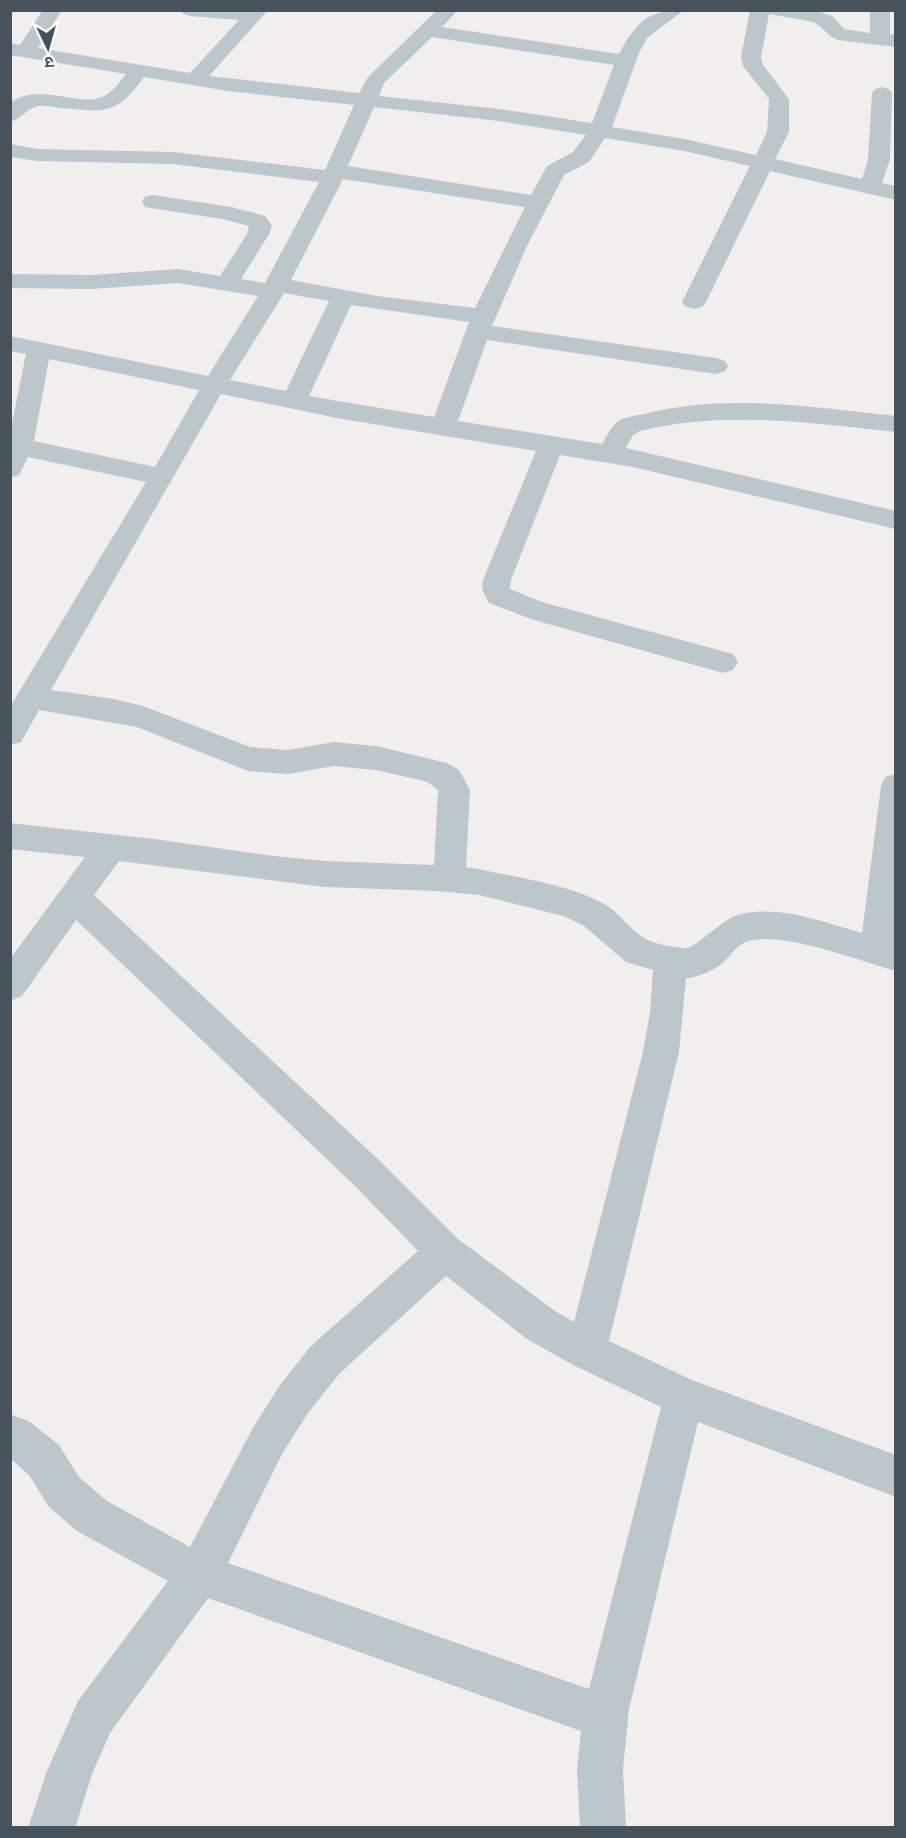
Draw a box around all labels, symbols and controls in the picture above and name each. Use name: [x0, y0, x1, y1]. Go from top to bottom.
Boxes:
north arrow: [18, 18, 78, 78]
text: उ: [43, 53, 55, 73]

